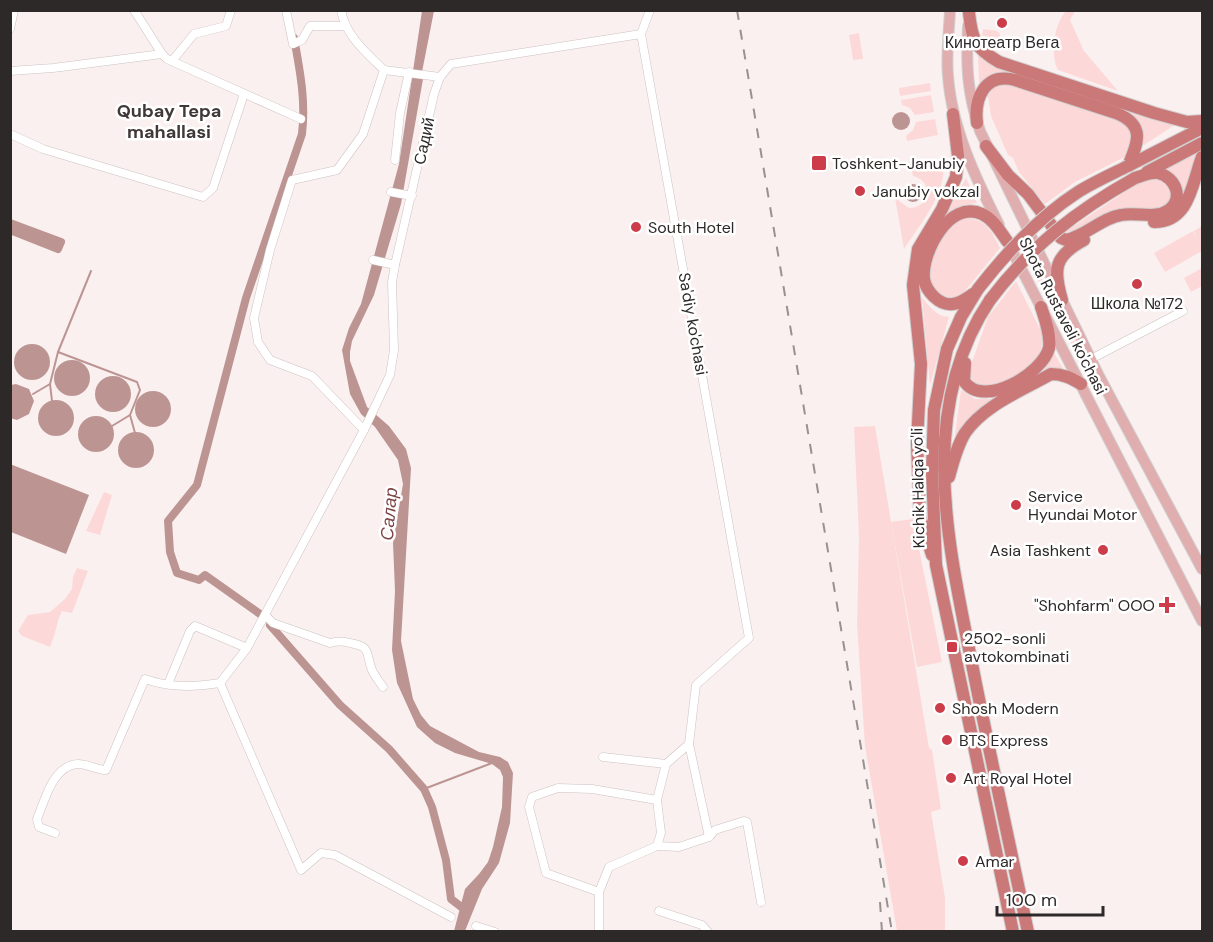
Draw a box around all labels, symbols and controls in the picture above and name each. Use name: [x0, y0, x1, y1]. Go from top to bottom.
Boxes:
marker: Кинотеатр Вега: [995, 16, 1009, 30]
place label: Кинотеатр Вега: [945, 32, 1059, 53]
district label: Qubay Tepa mahallasi: [117, 99, 221, 144]
street label: Садий: [409, 115, 439, 167]
place label: Toshkent-Janubiy: [832, 153, 965, 174]
marker: Toshkent-Janubiy: [810, 154, 828, 172]
place label: Janubiy vokzal: [872, 181, 979, 202]
marker: Janubiy vokzal: [853, 184, 867, 198]
place label: South Hotel: [648, 217, 734, 238]
marker: South Hotel: [629, 220, 643, 234]
street label: Shota Rustaveli ko'chasi: [1014, 234, 1112, 398]
street label: Sa'diy ko'chasi: [674, 271, 712, 377]
marker: Школа №172: [1130, 277, 1144, 291]
place label: Школа №172: [1091, 293, 1183, 314]
street label: Kichik Halqa yo'li: [906, 427, 930, 549]
water label: Салар: [375, 486, 403, 542]
place label: Service Hyundai Motor: [1028, 486, 1137, 525]
marker: Service Hyundai Motor: [1009, 498, 1023, 512]
place label: Asia Tashkent: [990, 540, 1091, 561]
marker: Asia Tashkent: [1096, 543, 1110, 557]
place label: "Shohfarm" OOO: [1034, 595, 1155, 616]
marker: "Shohfarm" OOO: [1160, 598, 1174, 612]
place label: 2502-sonli avtokombinati: [964, 628, 1069, 667]
marker: 2502-sonli avtokombinati: [945, 640, 959, 654]
place label: Shosh Modern: [952, 698, 1059, 719]
marker: Shosh Modern: [933, 701, 947, 715]
place label: BTS Express: [959, 730, 1048, 751]
marker: BTS Express: [940, 733, 954, 747]
place label: Art Royal Hotel: [963, 768, 1072, 789]
marker: Art Royal Hotel: [944, 771, 958, 785]
place label: Amar: [975, 851, 1015, 872]
marker: Amar: [956, 854, 970, 868]
scale bar: [997, 879, 1104, 917]
text: 100 m: [1006, 888, 1057, 912]

